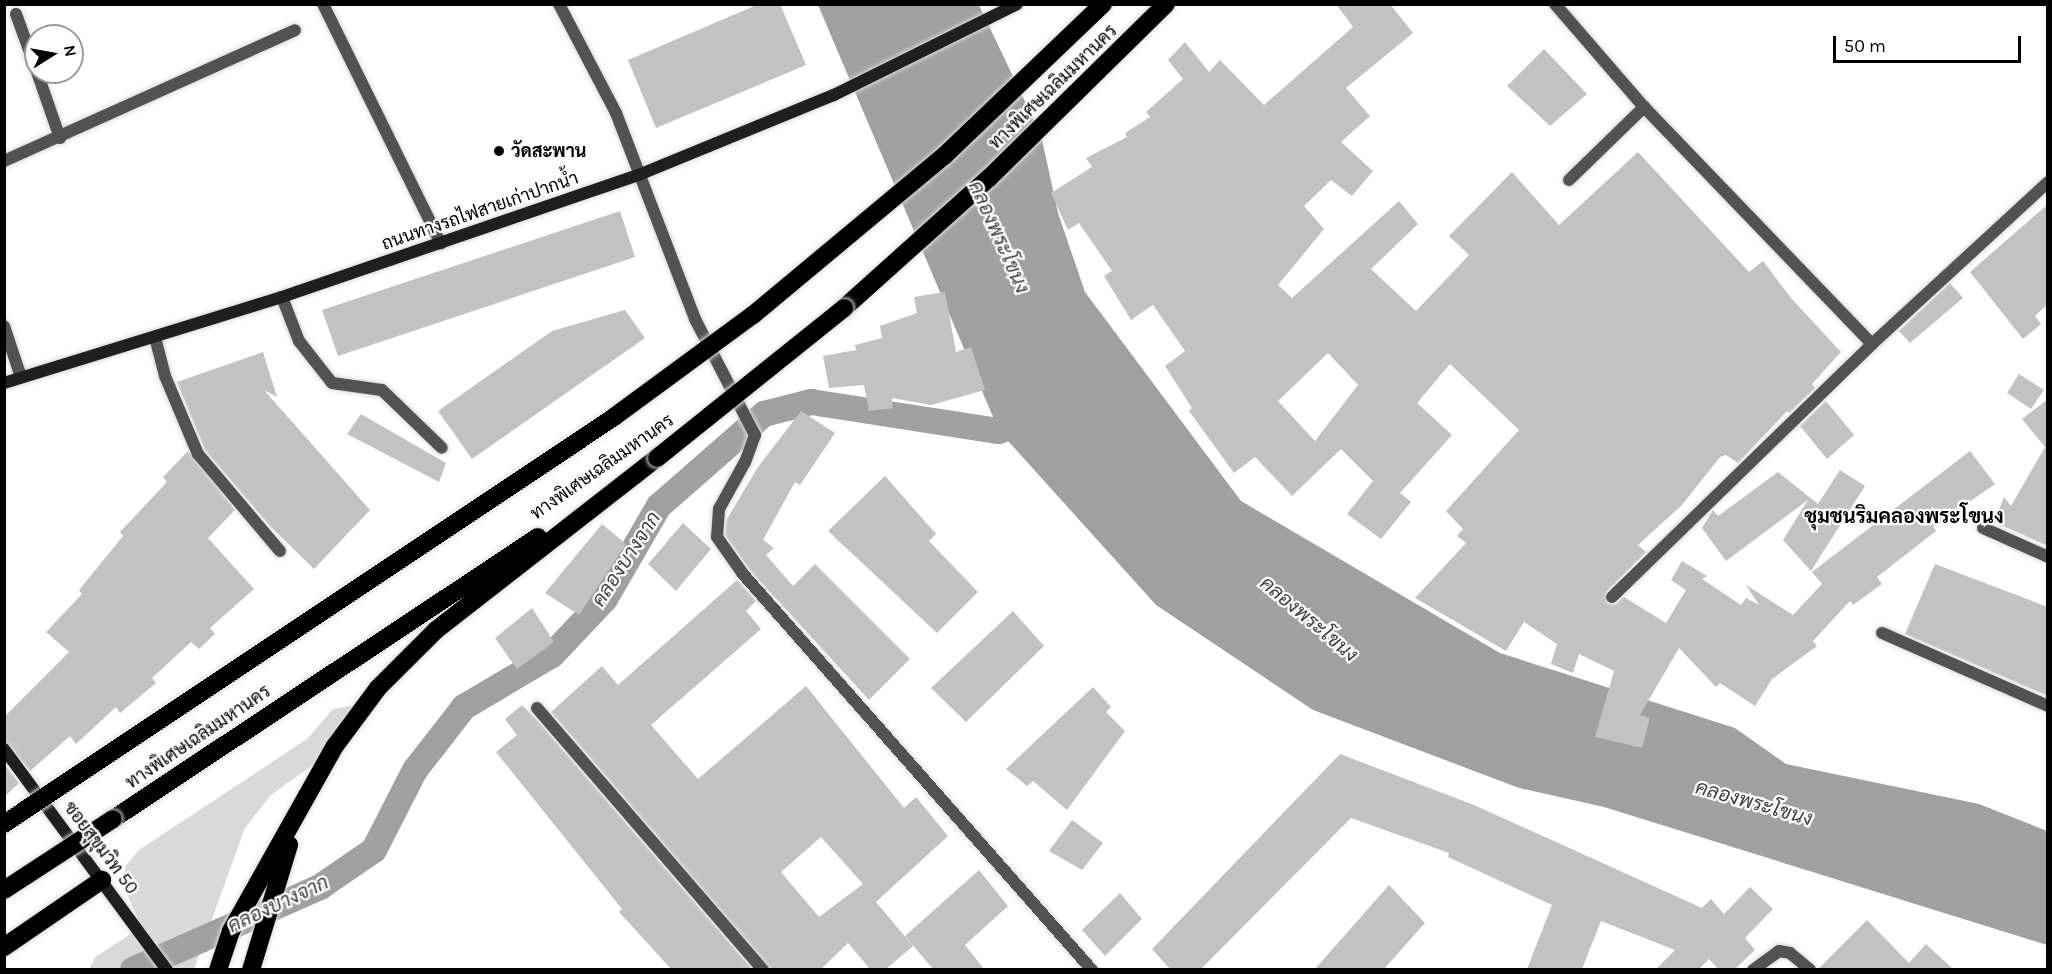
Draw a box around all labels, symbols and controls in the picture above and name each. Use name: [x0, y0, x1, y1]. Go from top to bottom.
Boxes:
street label: ทางพิเศษเฉลิมมหานคร: [984, 20, 1122, 154]
north arrow: [24, 24, 84, 84]
scale bar: [1836, 24, 2024, 62]
text: 50 m: [1844, 35, 1886, 57]
text: N: [60, 43, 81, 58]
place label: วัดสะพาน: [511, 140, 587, 162]
marker: วัดสะพาน: [492, 144, 506, 158]
street label: ถนนทางรถไฟสายเก่าปากน้ำ: [379, 167, 581, 255]
water label: คลองพระโขนง: [964, 177, 1034, 297]
street label: ทางพิเศษเฉลิมมหานคร: [526, 409, 678, 525]
district label: ชุมชนริมคลองพระโขนง: [1804, 504, 2004, 528]
water label: คลองบางจาก: [586, 507, 666, 611]
water label: คลองพระโขนง: [1255, 571, 1363, 667]
street label: ทางพิเศษเฉลิมมหานคร: [122, 681, 274, 793]
water label: คลองพระโขนง: [1693, 775, 1815, 831]
street label: ซอยสุขุมวิท 50: [59, 797, 143, 899]
water label: คลองบางจาก: [224, 870, 332, 938]

